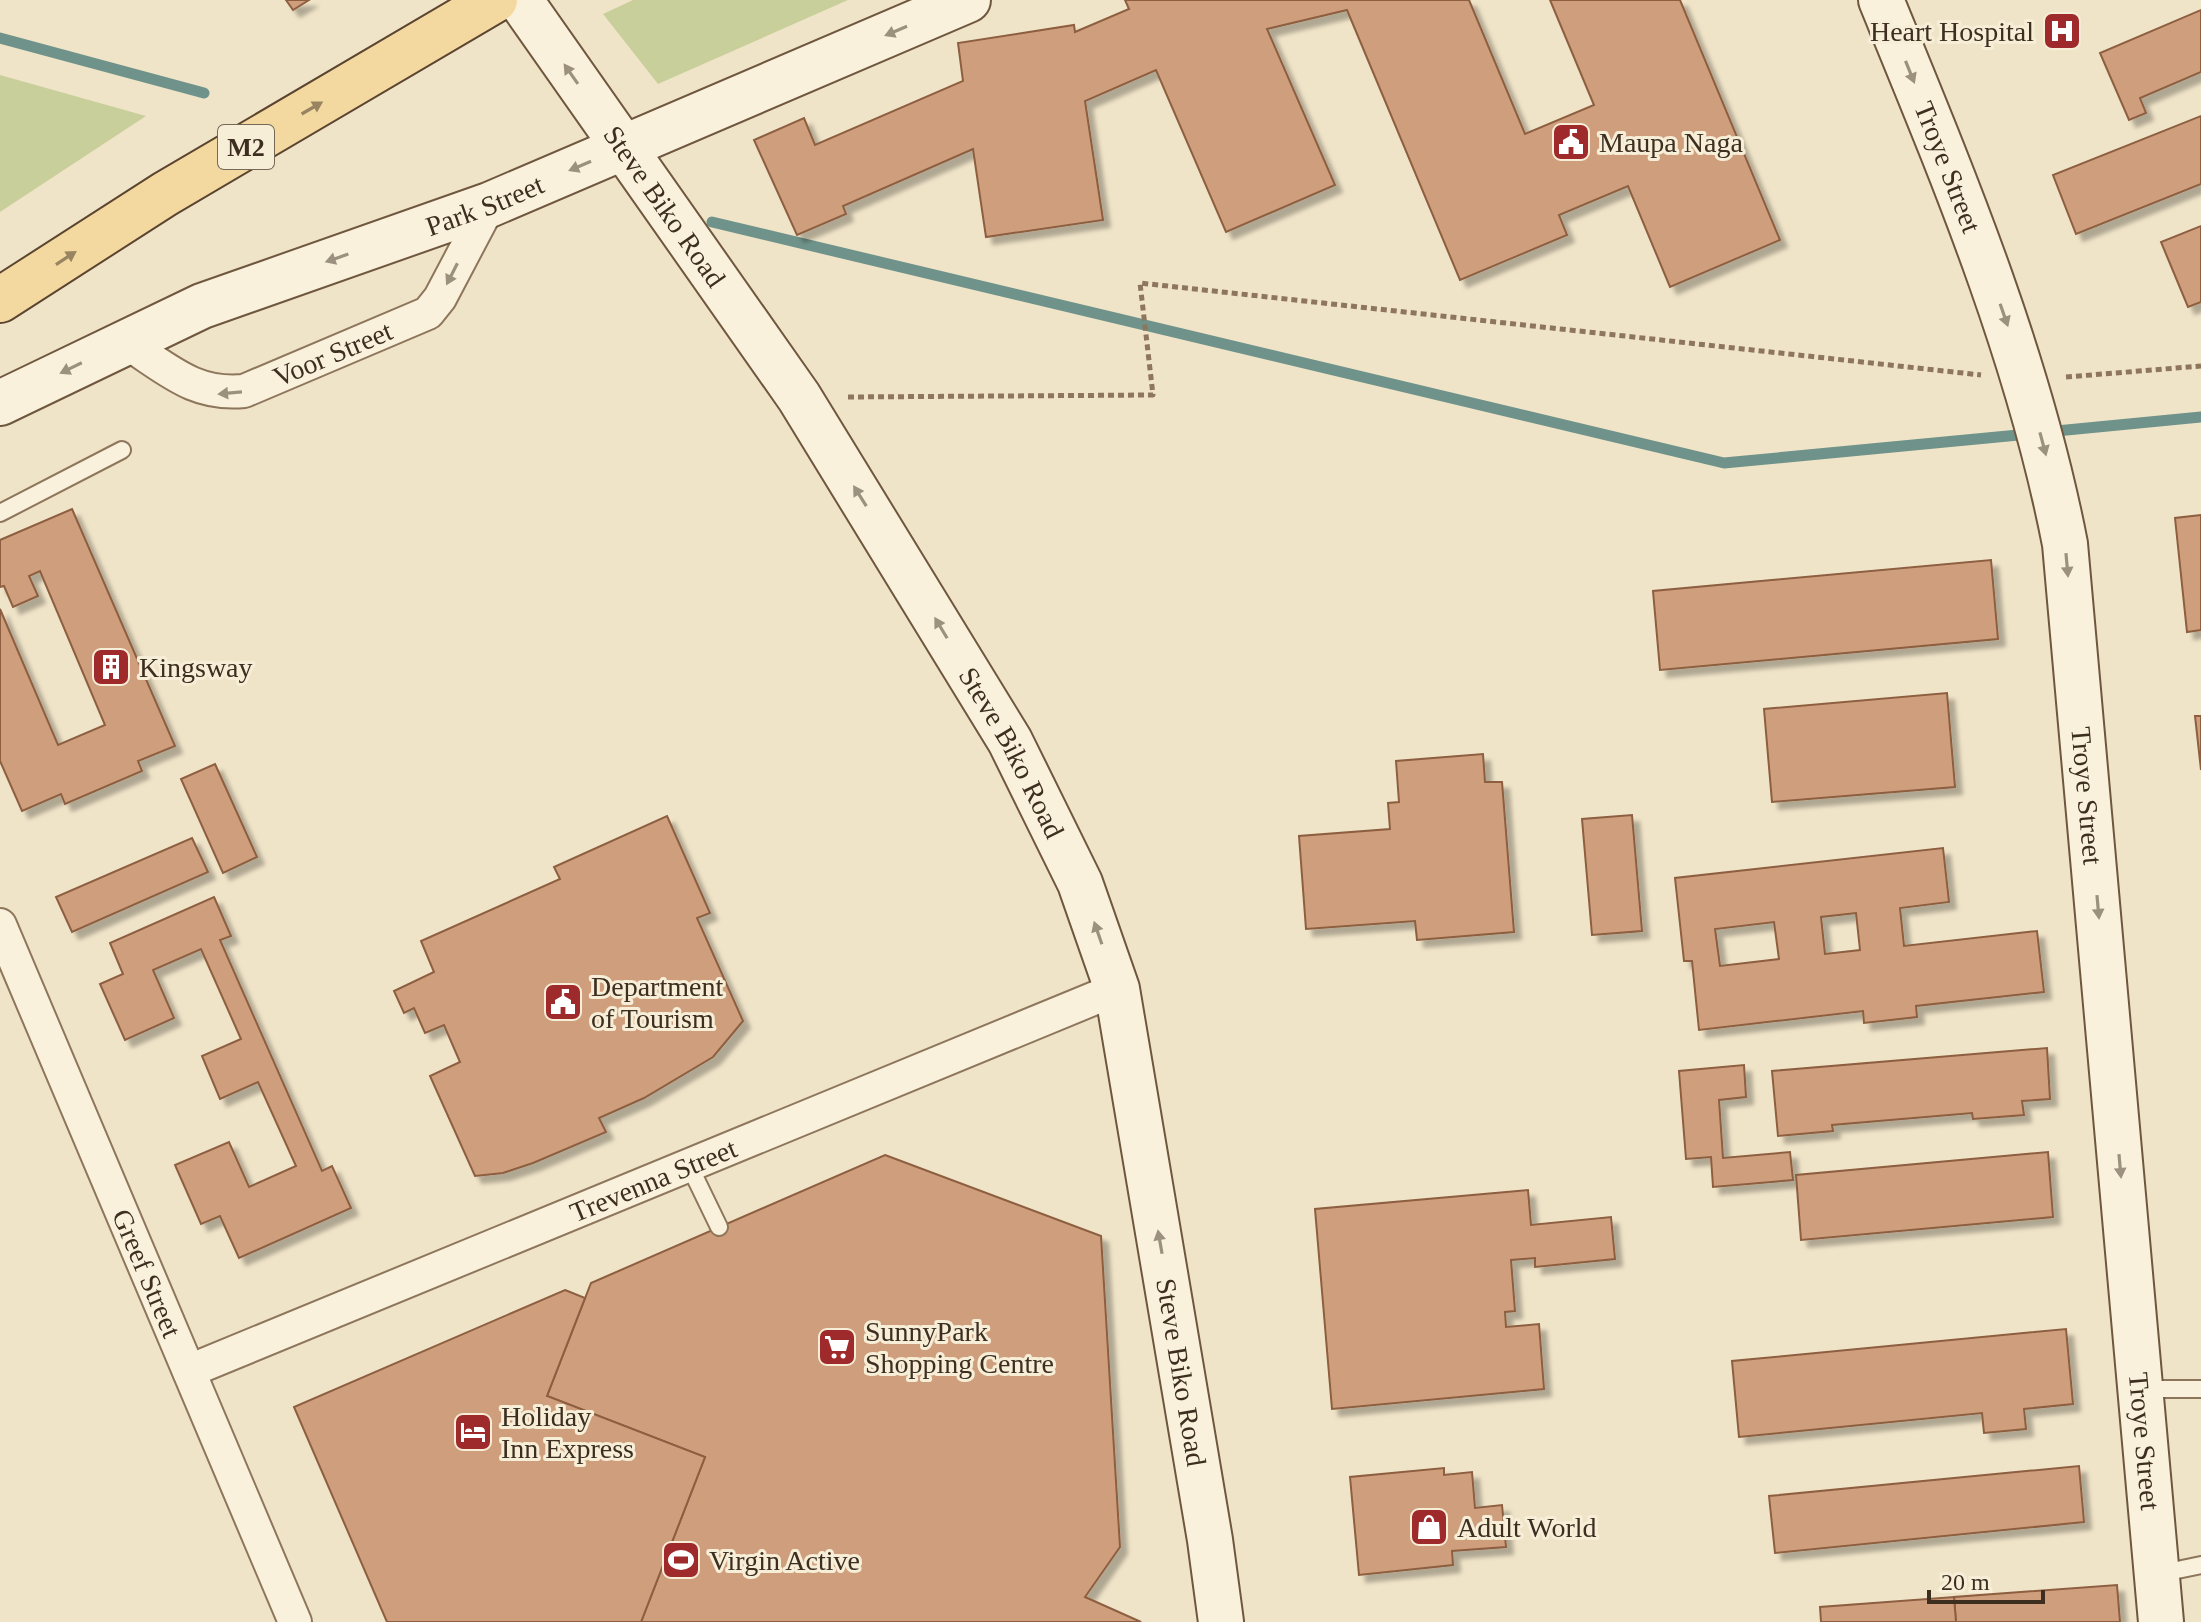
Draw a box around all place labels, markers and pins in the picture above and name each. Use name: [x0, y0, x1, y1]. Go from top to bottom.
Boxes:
hospital icon: Heart Hospital: [2041, 10, 2083, 52]
place label: Heart Hospital: [1870, 16, 2034, 47]
public building icon: Maupa Naga: [1550, 121, 1592, 163]
place label: Maupa Naga: [1599, 127, 1743, 158]
building icon: Kingsway: [90, 646, 132, 688]
place label: Kingsway: [139, 652, 253, 683]
place label: Department of Tourism: [591, 971, 723, 1034]
public building icon: Department of Tourism: [542, 981, 584, 1023]
place label: SunnyPark Shopping Centre: [865, 1316, 1054, 1379]
supermarket icon: SunnyPark Shopping Centre: [816, 1326, 858, 1368]
place label: Holiday Inn Express: [501, 1401, 634, 1464]
hotel icon: Holiday Inn Express: [452, 1411, 494, 1453]
shop icon: Adult World: [1408, 1506, 1450, 1548]
place label: Adult World: [1457, 1512, 1597, 1543]
sports icon: Virgin Active: [660, 1539, 702, 1581]
place label: Virgin Active: [709, 1545, 860, 1576]

